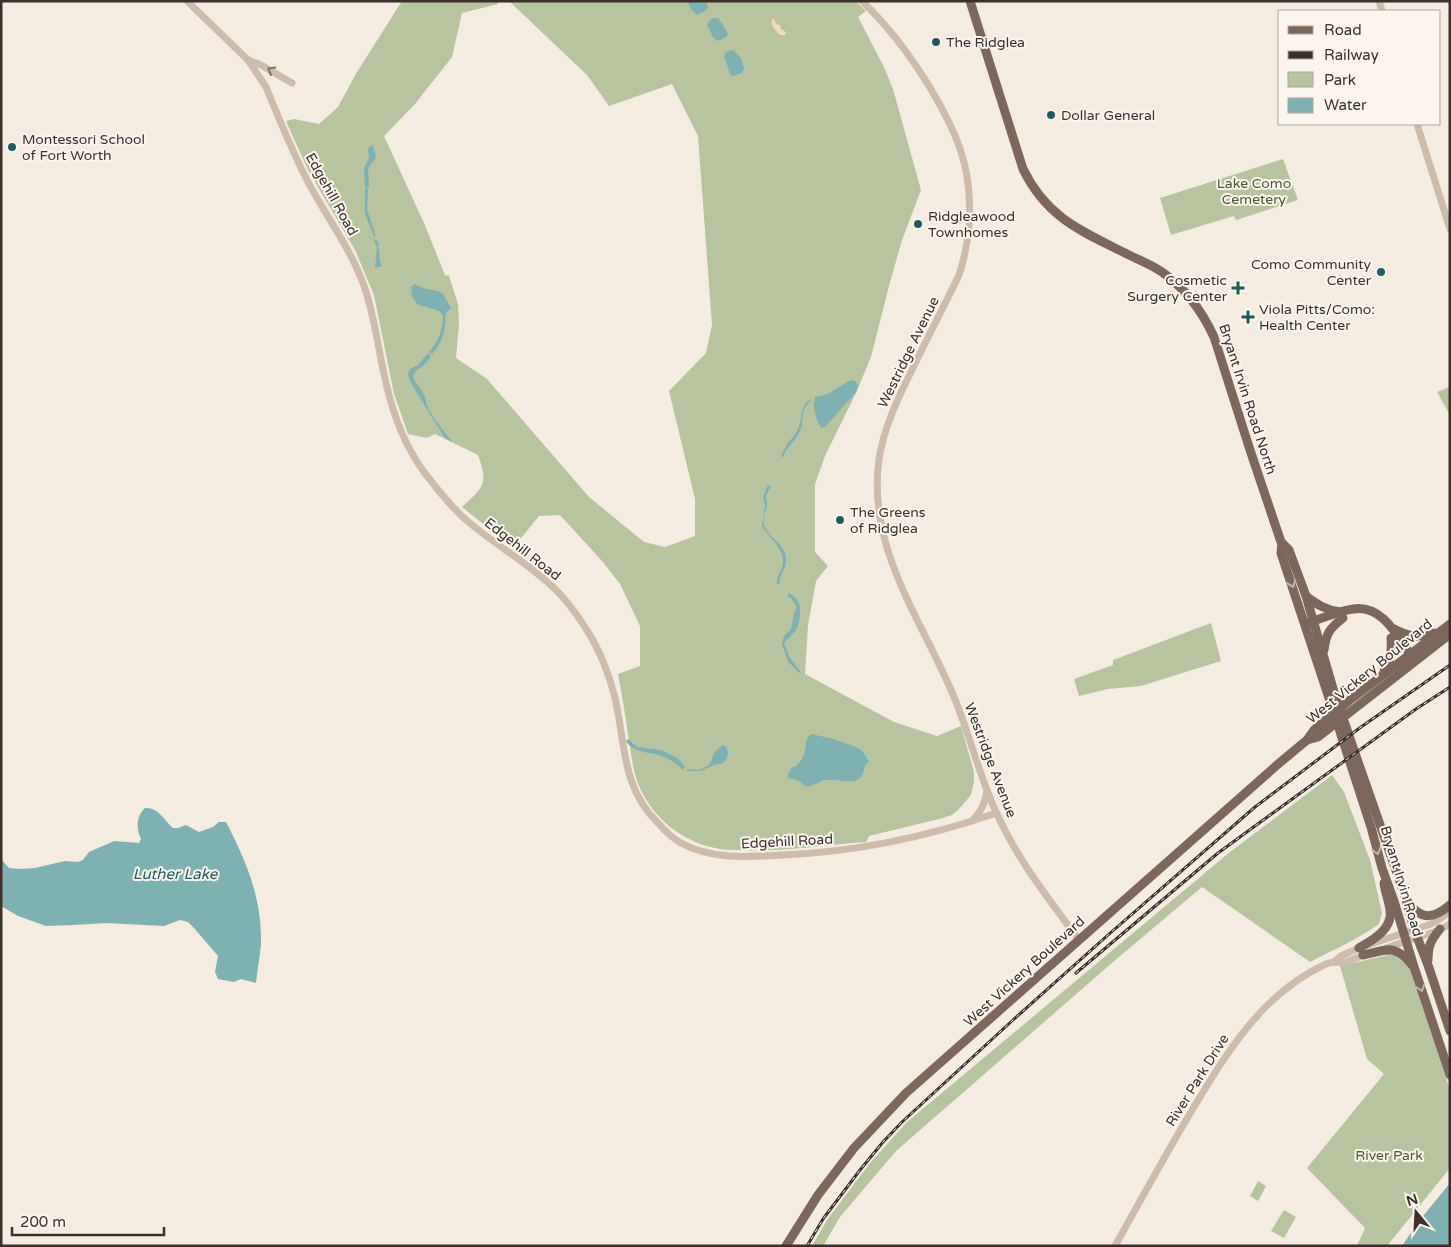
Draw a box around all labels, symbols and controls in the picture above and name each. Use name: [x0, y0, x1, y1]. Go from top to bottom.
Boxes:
legend: [1278, 10, 1441, 125]
text: Road: [1324, 21, 1362, 39]
place label: The Ridglea: [946, 34, 1025, 51]
marker: The Ridglea: [930, 36, 942, 48]
text: Railway: [1324, 46, 1379, 64]
one-way arrow: [267, 67, 276, 77]
text: Park: [1324, 71, 1356, 89]
text: Water: [1324, 96, 1367, 114]
place label: Dollar General: [1061, 107, 1155, 124]
marker: Dollar General: [1045, 109, 1057, 121]
place label: Montessori School of Fort Worth: [22, 131, 145, 164]
marker: Montessori School of Fort Worth: [6, 141, 18, 153]
street label: Edgehill Road: [302, 150, 361, 239]
park label: Lake Como Cemetery: [1217, 175, 1291, 208]
place label: Ridgleawood Townhomes: [928, 208, 1015, 241]
marker: Ridgleawood Townhomes: [912, 218, 924, 230]
place label: Como Community Center: [1251, 256, 1372, 289]
marker: Como Community Center: [1375, 266, 1387, 278]
place label: Cosmetic Surgery Center: [1127, 272, 1228, 305]
marker: Cosmetic Surgery Center: [1231, 281, 1245, 295]
street label: Westridge Avenue: [874, 294, 943, 411]
place label: Viola Pitts/Como: Health Center: [1259, 301, 1375, 334]
marker: Viola Pitts/Como: Health Center: [1241, 310, 1255, 324]
street label: Bryant Irvin Road North: [1215, 322, 1280, 477]
place label: The Greens of Ridglea: [850, 504, 926, 537]
street label: Edgehill Road: [481, 514, 564, 584]
marker: The Greens of Ridglea: [834, 514, 846, 526]
one-way arrow: [1286, 579, 1296, 588]
street label: West Vickery Boulevard: [1303, 615, 1436, 727]
street label: Westridge Avenue: [961, 700, 1020, 820]
street label: Bryant Irvin Road: [1377, 824, 1426, 939]
street label: Edgehill Road: [741, 831, 833, 852]
one-way arrow: [1372, 847, 1382, 855]
water label: Luther Lake: [133, 865, 219, 883]
street label: West Vickery Boulevard: [960, 913, 1088, 1030]
one-way arrow: [1415, 984, 1425, 992]
street label: River Park Drive: [1162, 1031, 1233, 1130]
park label: River Park: [1355, 1147, 1423, 1164]
north arrow: [1391, 1187, 1441, 1237]
text: N: [1404, 1190, 1420, 1210]
scale bar: [12, 1204, 165, 1236]
text: 200 m: [20, 1213, 66, 1231]

